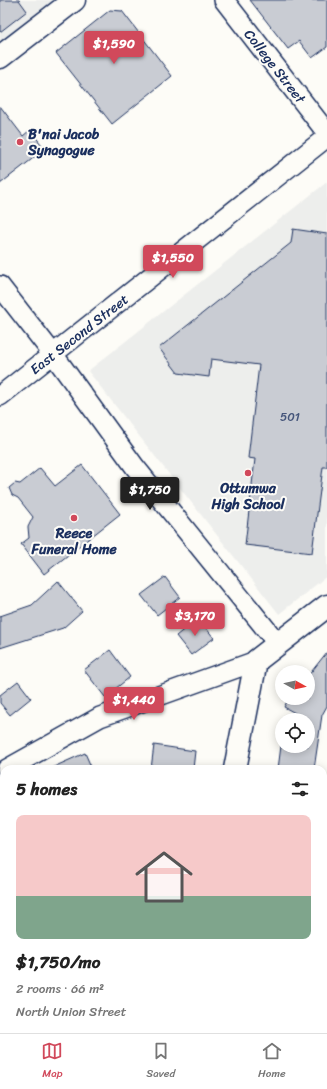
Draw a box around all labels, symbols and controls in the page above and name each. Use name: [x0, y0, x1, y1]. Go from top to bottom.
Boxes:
street label: College Street: [237, 23, 313, 110]
pin: $1,590: [81, 31, 147, 65]
text: $1,590: [93, 32, 135, 55]
place label: B'nai Jacob Synagogue: [27, 122, 100, 163]
marker: B'nai Jacob Synagogue: [15, 137, 25, 147]
pin: $1,550: [140, 245, 206, 279]
text: $1,550: [152, 246, 194, 269]
street label: East Second Street: [24, 288, 134, 381]
house number: 501: [280, 406, 300, 428]
marker: Ottumwa High School: [243, 468, 253, 478]
place label: Ottumwa High School: [210, 476, 286, 517]
pin: $1,750: [117, 477, 183, 511]
text: $1,750: [129, 478, 171, 501]
marker: Reece Funeral Home: [69, 513, 79, 523]
place label: Reece Funeral Home: [30, 521, 117, 562]
pin: $3,170: [162, 603, 228, 637]
text: $3,170: [175, 604, 215, 627]
north arrow: [275, 665, 315, 705]
map controls: [275, 665, 315, 753]
pin: $1,440: [101, 687, 167, 721]
text: $1,440: [113, 688, 155, 711]
button: locate: [275, 713, 315, 753]
text: 5 homes: [16, 774, 77, 804]
icon: filters: [289, 778, 311, 800]
icon: home: [128, 841, 200, 913]
text: $1,750/mo: [16, 947, 100, 977]
text: 2 rooms · 66 m²: [16, 977, 104, 1000]
text: North Union Street: [16, 1000, 126, 1023]
tab: Map: [41, 1040, 63, 1083]
tab: Saved: [146, 1040, 175, 1083]
tab: Home: [258, 1040, 286, 1083]

